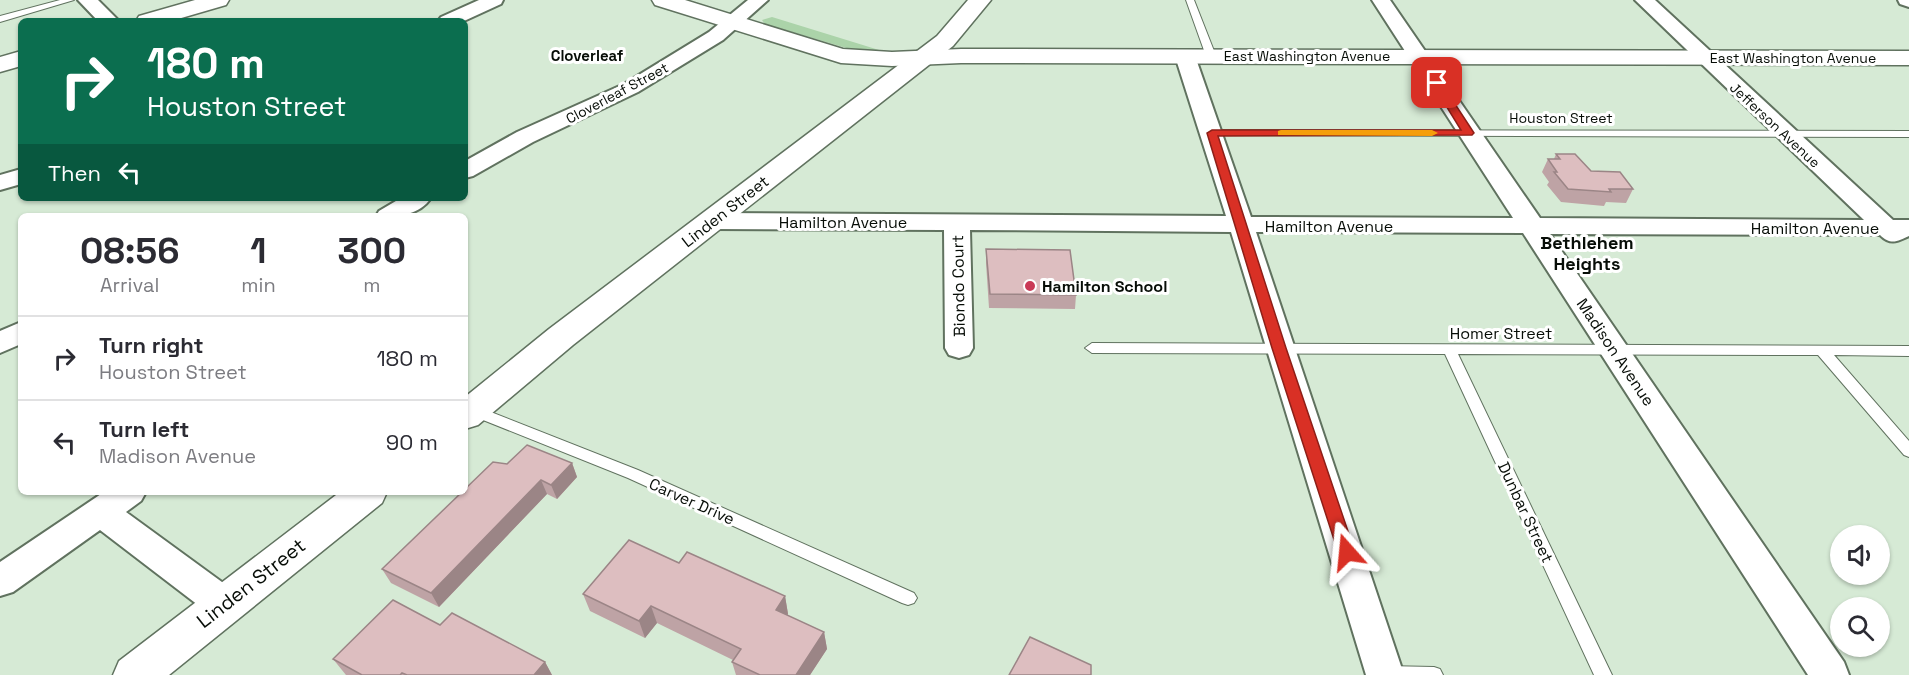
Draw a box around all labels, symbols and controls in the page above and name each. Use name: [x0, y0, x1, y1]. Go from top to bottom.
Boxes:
text: 180 m: [147, 37, 265, 90]
icon: right: [48, 42, 126, 120]
district label: Cloverleaf: [551, 46, 624, 65]
street label: East Washington Avenue: [1224, 47, 1390, 65]
street label: East Washington Avenue: [1710, 49, 1876, 67]
pin: [1411, 57, 1462, 108]
street label: Cloverleaf Street: [563, 58, 671, 128]
icon: arrive: [1420, 66, 1453, 99]
street label: Jefferson Avenue: [1726, 78, 1824, 172]
text: Houston Street: [147, 89, 346, 124]
street label: Houston Street: [1509, 109, 1613, 127]
icon: left: [113, 156, 146, 189]
text: Then: [48, 159, 101, 187]
street label: Linden Street: [677, 171, 773, 252]
street label: Hamilton Avenue: [779, 212, 907, 233]
street label: Hamilton Avenue: [1265, 216, 1393, 237]
street label: Hamilton Avenue: [1751, 218, 1879, 239]
text: 08:56: [80, 228, 179, 274]
text: 1: [250, 228, 267, 274]
text: 300: [338, 228, 406, 274]
district label: Bethlehem Heights: [1540, 231, 1634, 275]
street label: Biondo Court: [947, 235, 970, 337]
text: Arrival: [100, 272, 159, 298]
text: min: [241, 272, 276, 298]
text: m: [363, 272, 380, 298]
place label: Hamilton School: [1042, 276, 1167, 297]
marker: Hamilton School: [1023, 279, 1037, 293]
street label: Madison Avenue: [1572, 294, 1659, 410]
street label: Homer Street: [1450, 323, 1552, 344]
text: Turn right: [99, 331, 204, 359]
icon: right: [48, 342, 81, 375]
text: 180 m: [376, 344, 438, 372]
text: Houston Street: [99, 359, 247, 385]
text: Turn left: [99, 415, 189, 443]
icon: left: [48, 426, 81, 459]
text: 90 m: [386, 428, 438, 456]
text: Madison Avenue: [99, 443, 256, 469]
street label: Dunbar Street: [1493, 458, 1558, 566]
street label: Carver Drive: [646, 473, 738, 530]
position arrow: [1315, 520, 1379, 584]
map controls: [1830, 525, 1890, 657]
button: sound: [1830, 525, 1890, 585]
street label: Linden Street: [191, 532, 311, 634]
button: search: [1830, 597, 1890, 657]

